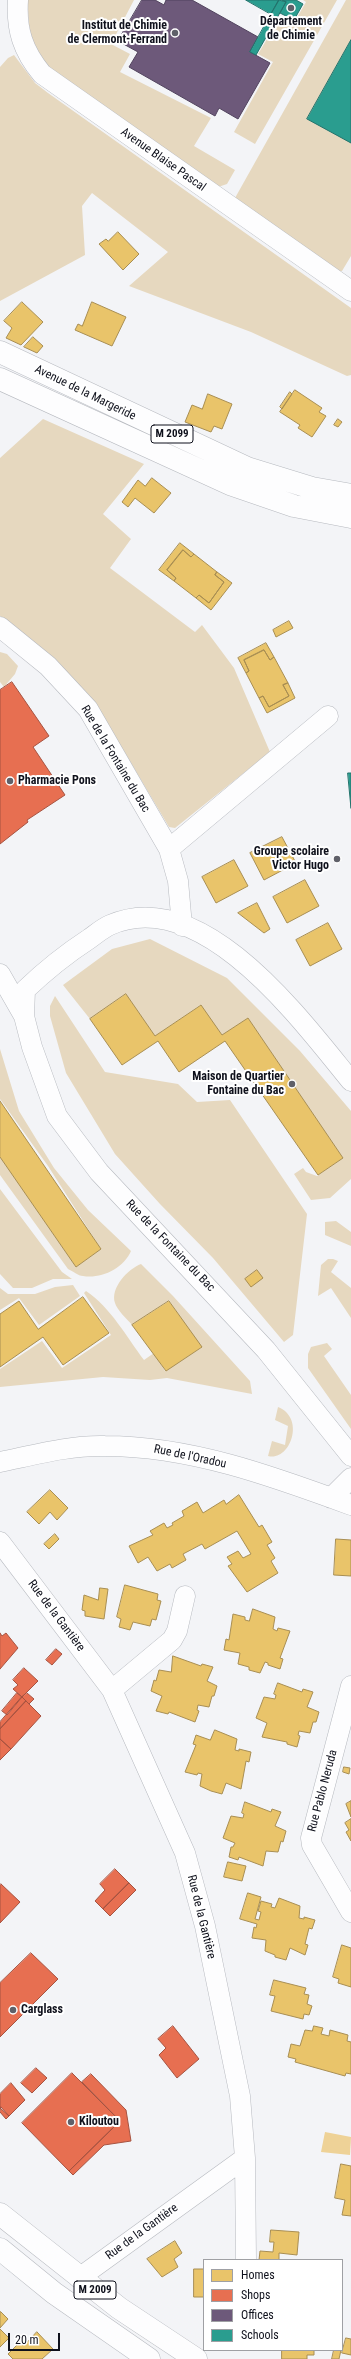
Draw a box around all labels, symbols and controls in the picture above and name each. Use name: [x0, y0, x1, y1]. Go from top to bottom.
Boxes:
marker: Département de Chimie: [286, 3, 296, 13]
place label: Département de Chimie: [260, 15, 322, 43]
place label: Institut de Chimie de Clermont-Ferrand: [68, 19, 167, 47]
marker: Institut de Chimie de Clermont-Ferrand: [170, 28, 180, 38]
street label: Avenue Blaise Pascal: [118, 125, 208, 195]
street label: Avenue de la Margeride: [32, 362, 138, 424]
road number: M 2099: [151, 425, 193, 443]
street label: Rue de la Fontaine du Bac: [77, 703, 153, 815]
place label: Pharmacie Pons: [18, 774, 96, 788]
marker: Pharmacie Pons: [5, 776, 15, 786]
place label: Groupe scolaire Victor Hugo: [254, 845, 329, 873]
marker: Groupe scolaire Victor Hugo: [332, 854, 342, 864]
place label: Maison de Quartier Fontaine du Bac: [192, 1070, 284, 1098]
marker: Maison de Quartier Fontaine du Bac: [287, 1079, 297, 1089]
street label: Rue de la Fontaine du Bac: [122, 1197, 218, 1295]
street label: Rue de l'Oradou: [152, 1442, 228, 1472]
street label: Rue de la Gantière: [24, 1577, 88, 1655]
street label: Rue Pablo Neruda: [305, 1748, 341, 1834]
street label: Rue de la Gantière: [184, 1874, 218, 1960]
place label: Carglass: [21, 2003, 63, 2017]
marker: Carglass: [8, 2005, 18, 2015]
place label: Kiloutou: [79, 2115, 119, 2129]
marker: Kiloutou: [66, 2117, 76, 2127]
street label: Rue de la Gantière: [103, 2201, 181, 2263]
legend: [203, 2259, 343, 2351]
text: Homes: [241, 2268, 275, 2282]
road number: M 2009: [74, 2281, 116, 2299]
text: Shops: [241, 2288, 270, 2302]
text: Offices: [241, 2308, 274, 2322]
scale bar: [10, 2325, 62, 2351]
text: Schools: [241, 2328, 279, 2342]
text: 20 m: [15, 2333, 39, 2347]

